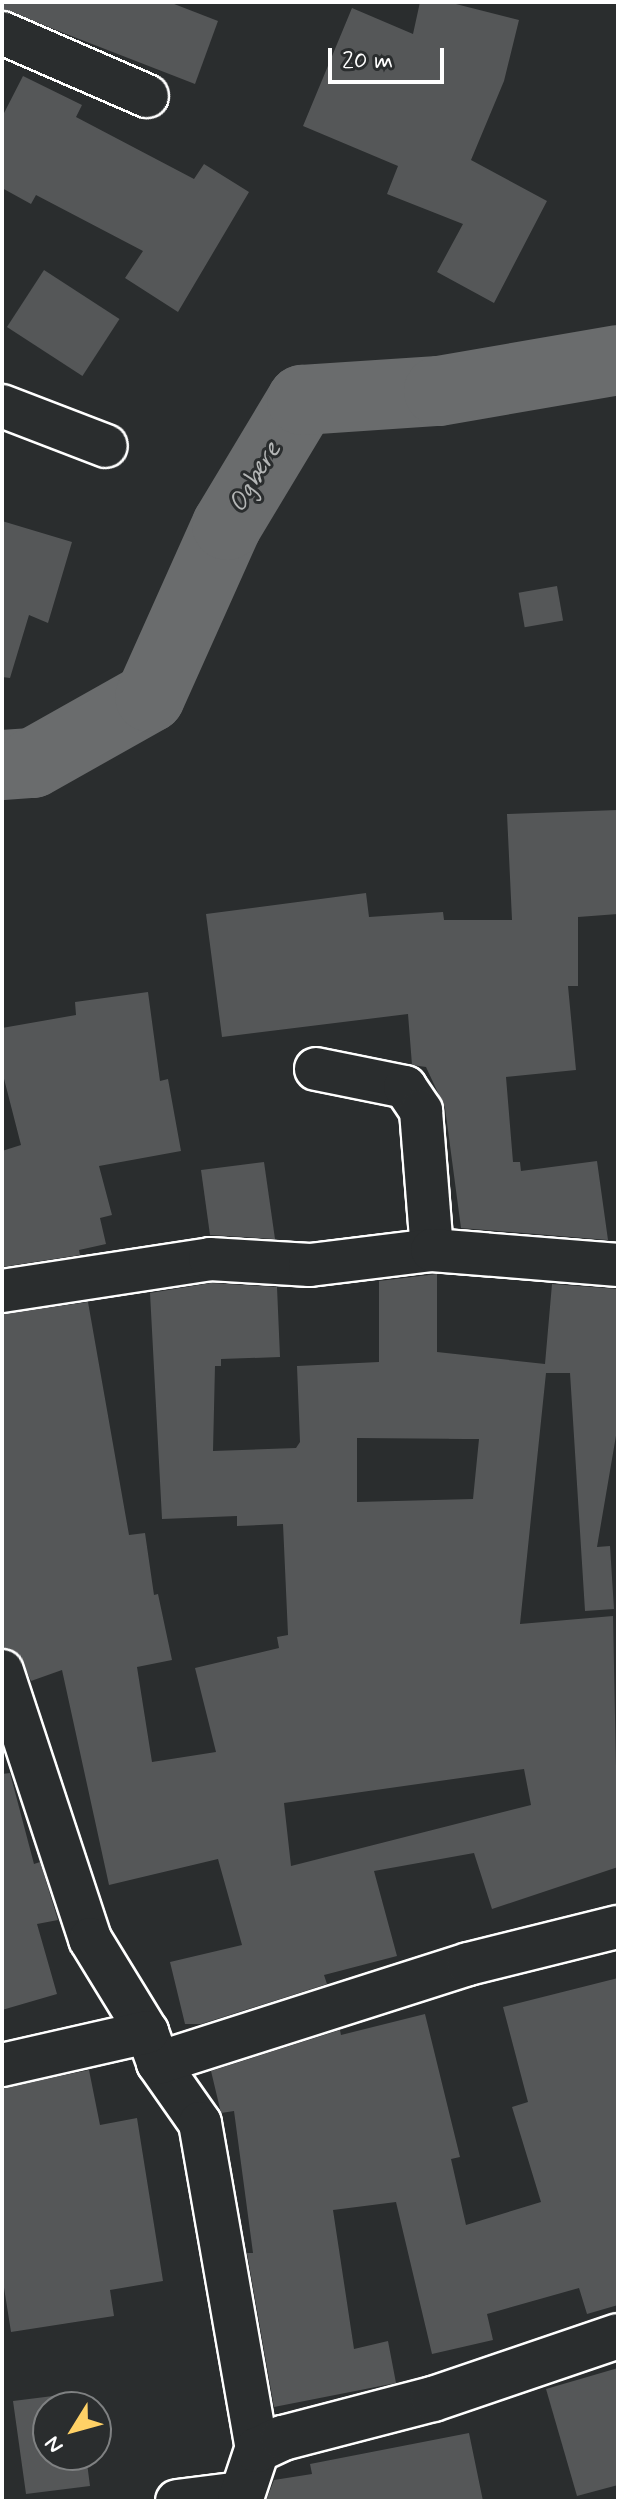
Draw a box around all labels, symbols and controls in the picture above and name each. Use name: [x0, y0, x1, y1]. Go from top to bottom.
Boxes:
scale bar: [332, 32, 448, 82]
text: 20 m: [342, 46, 393, 77]
water label: Ogbere: [223, 437, 289, 519]
north arrow: [32, 2391, 112, 2471]
text: N: [39, 2430, 70, 2459]

